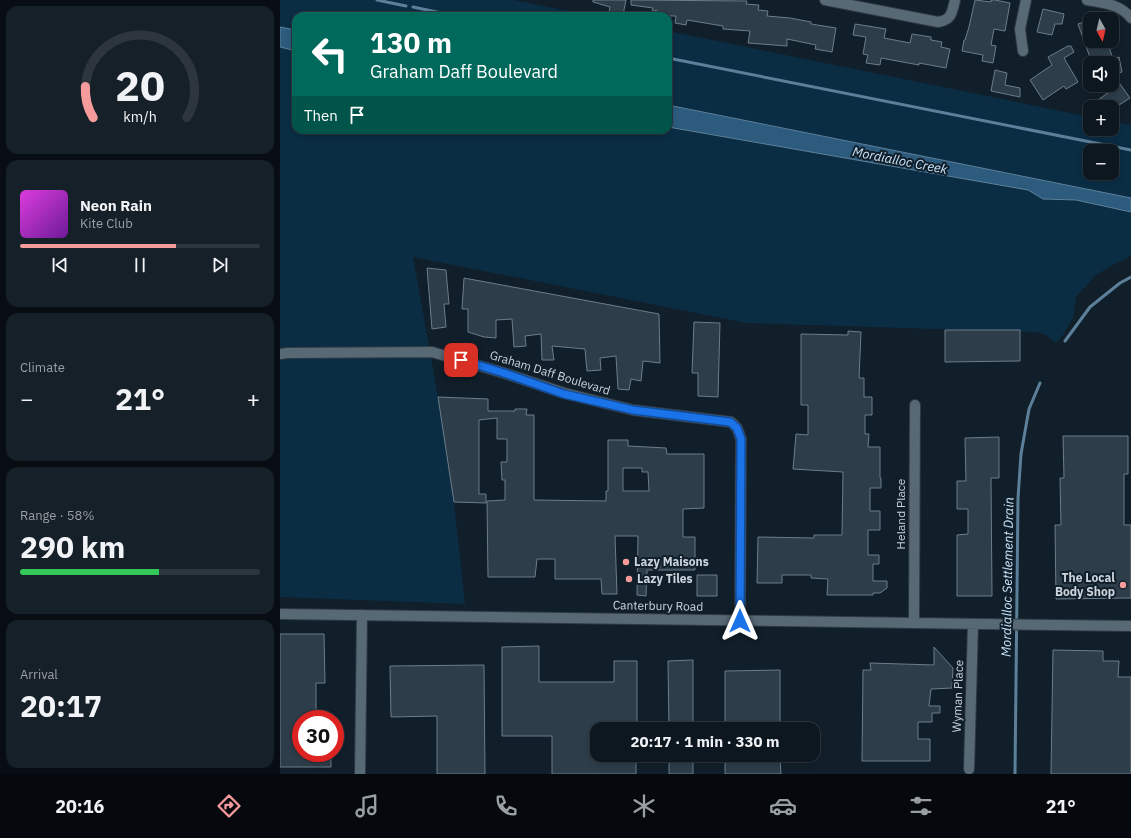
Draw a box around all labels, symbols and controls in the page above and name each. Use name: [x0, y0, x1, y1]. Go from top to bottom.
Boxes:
north arrow: [1083, 12, 1119, 48]
map controls: [1083, 12, 1119, 180]
text: 130 m: [370, 24, 452, 61]
icon: left: [304, 28, 356, 80]
button: sound: [1083, 56, 1119, 92]
text: 20: [115, 58, 165, 112]
text: Graham Daff Boulevard: [370, 60, 558, 83]
button: +: [1083, 100, 1119, 136]
icon: arrive: [346, 104, 368, 126]
text: km/h: [123, 106, 157, 125]
text: Then: [304, 106, 338, 125]
water label: Mordialloc Creek: [851, 143, 949, 178]
button: −: [1083, 144, 1119, 180]
text: Neon Rain: [80, 196, 152, 215]
text: Kite Club: [80, 215, 133, 232]
icon: previous: [49, 254, 71, 276]
icon: pause: [129, 254, 151, 276]
icon: next: [209, 254, 231, 276]
pin: [444, 343, 478, 377]
street label: Graham Daff Boulevard: [488, 347, 612, 398]
icon: arrive: [450, 349, 472, 371]
text: Climate: [20, 359, 65, 376]
text: 21°: [115, 379, 165, 418]
text: −: [20, 384, 33, 413]
text: +: [247, 384, 260, 413]
street label: Heland Place: [893, 478, 908, 549]
water label: Mordialloc Settlement Drain: [998, 497, 1017, 657]
text: Range · 58%: [20, 507, 94, 524]
text: 290 km: [20, 527, 125, 566]
place label: Lazy Maisons: [634, 554, 709, 569]
marker: Lazy Maisons: [621, 557, 631, 567]
place label: The Local Body Shop: [1055, 570, 1115, 599]
place label: Lazy Tiles: [637, 571, 693, 586]
marker: Lazy Tiles: [624, 574, 634, 584]
marker: The Local Body Shop: [1118, 580, 1128, 590]
street label: Canterbury Road: [613, 597, 703, 614]
position arrow: [719, 600, 761, 642]
street label: Wyman Place: [949, 659, 966, 733]
text: Arrival: [20, 666, 58, 683]
text: 20:17: [20, 686, 102, 725]
speed limit sign: 30: [292, 710, 344, 762]
text: 20:17 · 1 min · 330 m: [631, 732, 779, 751]
icon: directions: [215, 792, 243, 820]
icon: music: [353, 792, 381, 820]
icon: phone: [492, 792, 520, 820]
icon: climate: [630, 792, 658, 820]
icon: car: [769, 792, 797, 820]
icon: filters: [907, 792, 935, 820]
text: 20:16: [55, 795, 104, 818]
text: 21°: [1046, 795, 1076, 818]

